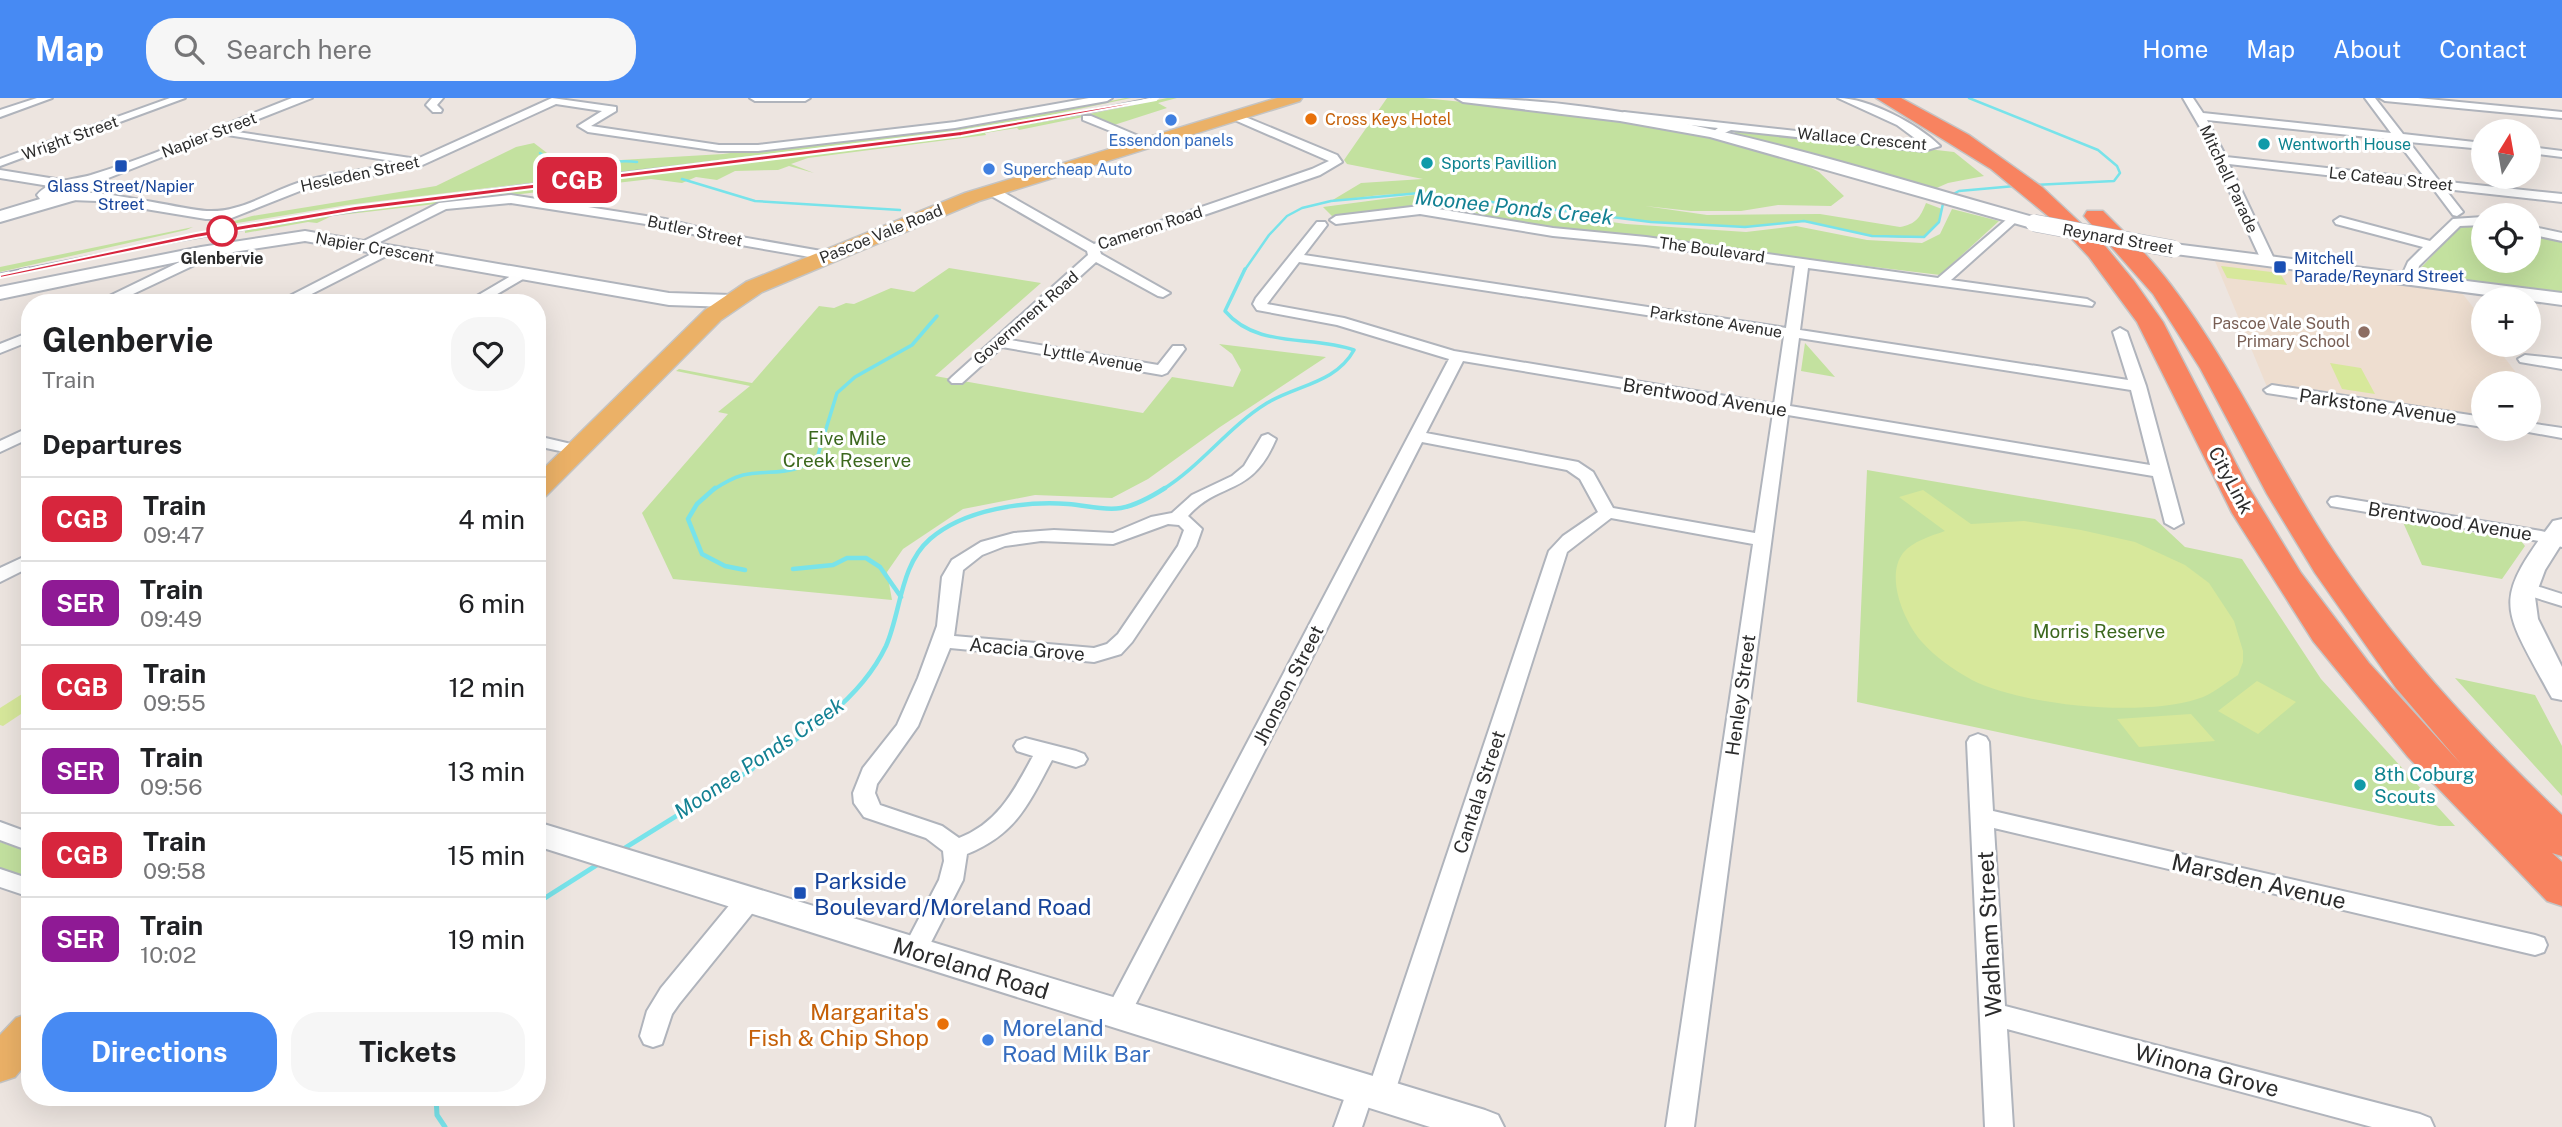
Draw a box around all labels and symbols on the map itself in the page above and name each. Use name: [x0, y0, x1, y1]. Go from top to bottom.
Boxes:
street label: Napier Street: [159, 108, 259, 162]
place label: Cross Keys Hotel: [1325, 110, 1452, 129]
marker: Cross Keys Hotel: [1303, 111, 1319, 127]
street label: Wright Street: [19, 112, 121, 164]
marker: Essendon panels: [1163, 112, 1179, 128]
north arrow: [2471, 119, 2541, 189]
street label: Mitchell Parade: [2196, 122, 2262, 236]
street label: Wallace Crescent: [1796, 124, 1928, 154]
place label: Essendon panels: [1108, 131, 1234, 150]
place label: Wentworth House: [2278, 135, 2411, 154]
marker: Wentworth House: [2256, 136, 2272, 152]
street label: Hesleden Street: [299, 152, 421, 196]
place label: Sports Pavillion: [1441, 154, 1557, 173]
marker: Sports Pavillion: [1419, 155, 1435, 171]
line badge: CGB: [537, 157, 617, 203]
marker: Glass Street/Napier Street: [113, 158, 129, 174]
place label: Supercheap Auto: [1003, 160, 1132, 179]
marker: Supercheap Auto: [981, 161, 997, 177]
street label: Le Cateau Street: [2328, 163, 2454, 195]
place label: Glass Street/Napier Street: [47, 177, 195, 214]
water label: Moonee Ponds Creek: [1414, 184, 1615, 230]
street label: Pascoe Vale Road: [817, 201, 945, 267]
street label: Cameron Road: [1095, 202, 1205, 254]
street label: Butler Street: [646, 212, 744, 250]
marker: Glenbervie: [207, 216, 237, 246]
street label: Reynard Street: [2061, 220, 2175, 258]
street label: Napier Crescent: [314, 228, 436, 268]
street label: The Boulevard: [1658, 233, 1766, 267]
place label: Glenbervie: [180, 249, 264, 268]
place label: Mitchell Parade/Reynard Street: [2294, 249, 2464, 286]
marker: Mitchell Parade/Reynard Street: [2272, 259, 2288, 275]
street label: Government Road: [970, 267, 1082, 369]
street label: Parkstone Avenue: [1648, 302, 1784, 342]
place label: Pascoe Vale South Primary School: [2212, 314, 2350, 351]
marker: Pascoe Vale South Primary School: [2356, 324, 2372, 340]
street label: Lyttle Avenue: [1042, 340, 1144, 376]
street label: Brentwood Avenue: [1621, 373, 1789, 421]
street label: Parkstone Avenue: [2298, 384, 2458, 428]
park label: Five Mile Creek Reserve: [783, 427, 911, 471]
street label: CityLink: [2204, 443, 2258, 518]
street label: Brentwood Avenue: [2366, 497, 2534, 545]
park label: Morris Reserve: [2033, 620, 2165, 642]
street label: Jhonson Street: [1248, 621, 1328, 749]
street label: Acacia Grove: [968, 633, 1086, 665]
street label: Henley Street: [1721, 633, 1759, 757]
water label: Moonee Ponds Creek: [669, 692, 849, 824]
street label: Cantala Street: [1449, 728, 1509, 856]
place label: 8th Coburg Scouts: [2374, 763, 2475, 807]
marker: 8th Coburg Scouts: [2352, 777, 2368, 793]
street label: Marsden Avenue: [2169, 848, 2349, 914]
street label: Wadham Street: [1971, 850, 2007, 1018]
place label: Parkside Boulevard/Moreland Road: [814, 867, 1091, 920]
marker: Parkside Boulevard/Moreland Road: [792, 885, 808, 901]
street label: Moreland Road: [890, 931, 1052, 1005]
place label: Margarita's Fish & Chip Shop: [748, 998, 929, 1051]
place label: Moreland Road Milk Bar: [1002, 1014, 1151, 1067]
marker: Margarita's Fish & Chip Shop: [935, 1016, 951, 1032]
marker: Moreland Road Milk Bar: [980, 1032, 996, 1048]
street label: Winona Grove: [2132, 1038, 2282, 1102]

